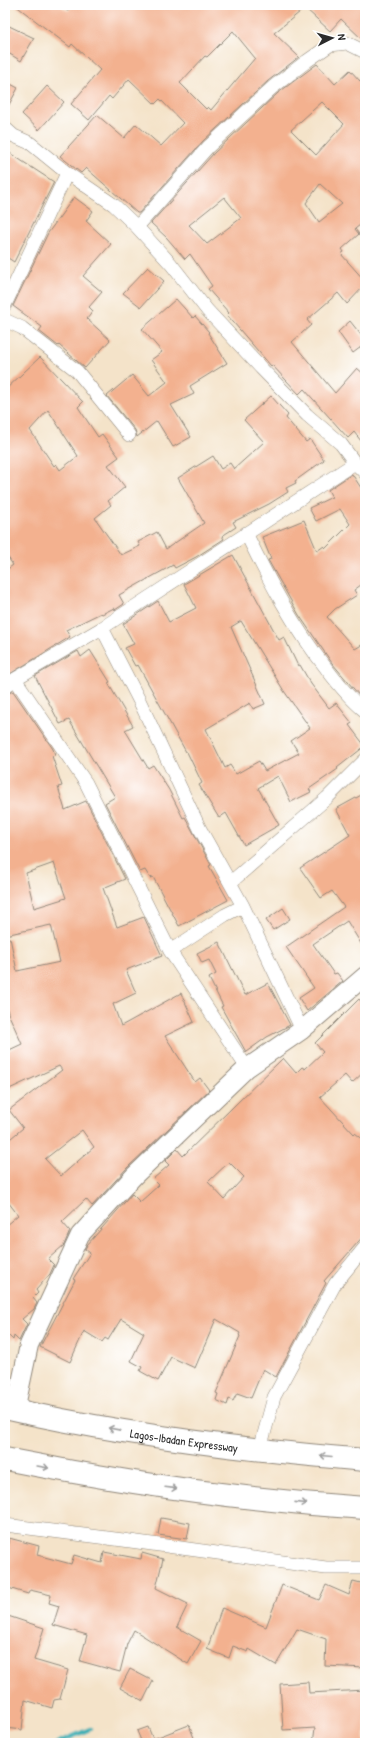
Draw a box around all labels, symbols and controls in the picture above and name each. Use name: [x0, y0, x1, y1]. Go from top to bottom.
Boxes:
north arrow: [312, 18, 352, 58]
text: N: [335, 33, 349, 41]
street label: Lagos-Ibadan Expressway: [129, 1424, 239, 1456]
one-way arrow: [108, 1425, 121, 1433]
one-way arrow: [320, 1453, 333, 1460]
one-way arrow: [36, 1463, 49, 1471]
one-way arrow: [165, 1484, 178, 1492]
one-way arrow: [294, 1499, 307, 1506]

